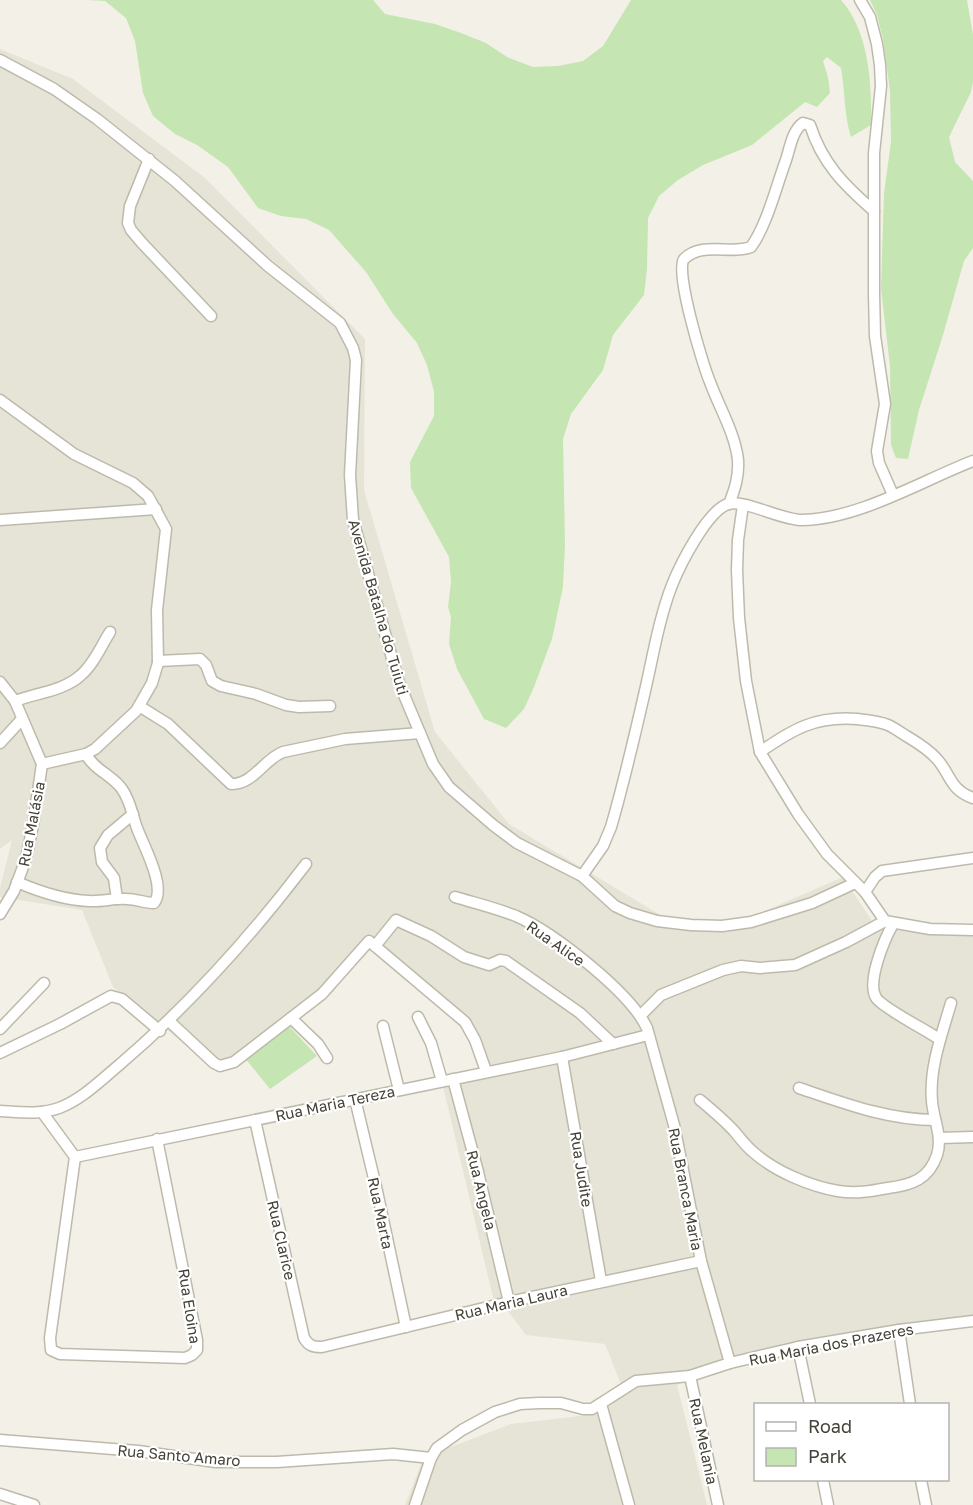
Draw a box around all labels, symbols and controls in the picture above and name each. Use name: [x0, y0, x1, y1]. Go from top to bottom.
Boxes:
street label: Avenida Batalha do Tuiuti: [345, 517, 413, 697]
street label: Rua Malásia: [14, 780, 48, 868]
street label: Rua Alice: [524, 917, 589, 970]
street label: Rua Maria Tereza: [274, 1082, 396, 1124]
street label: Rua Branca Maria: [665, 1126, 707, 1252]
street label: Rua Judite: [567, 1130, 597, 1209]
street label: Rua Angela: [463, 1148, 501, 1232]
street label: Rua Marta: [365, 1175, 397, 1251]
street label: Rua Clarice: [264, 1198, 300, 1282]
street label: Rua Eloina: [175, 1267, 205, 1345]
street label: Rua Maria Laura: [453, 1280, 569, 1324]
street label: Rua Maria dos Prazeres: [747, 1319, 915, 1369]
street label: Rua Melania: [686, 1396, 722, 1486]
legend: [754, 1403, 949, 1481]
text: Road: [808, 1415, 852, 1437]
street label: Rua Santo Amaro: [117, 1441, 241, 1469]
text: Park: [808, 1445, 847, 1467]

